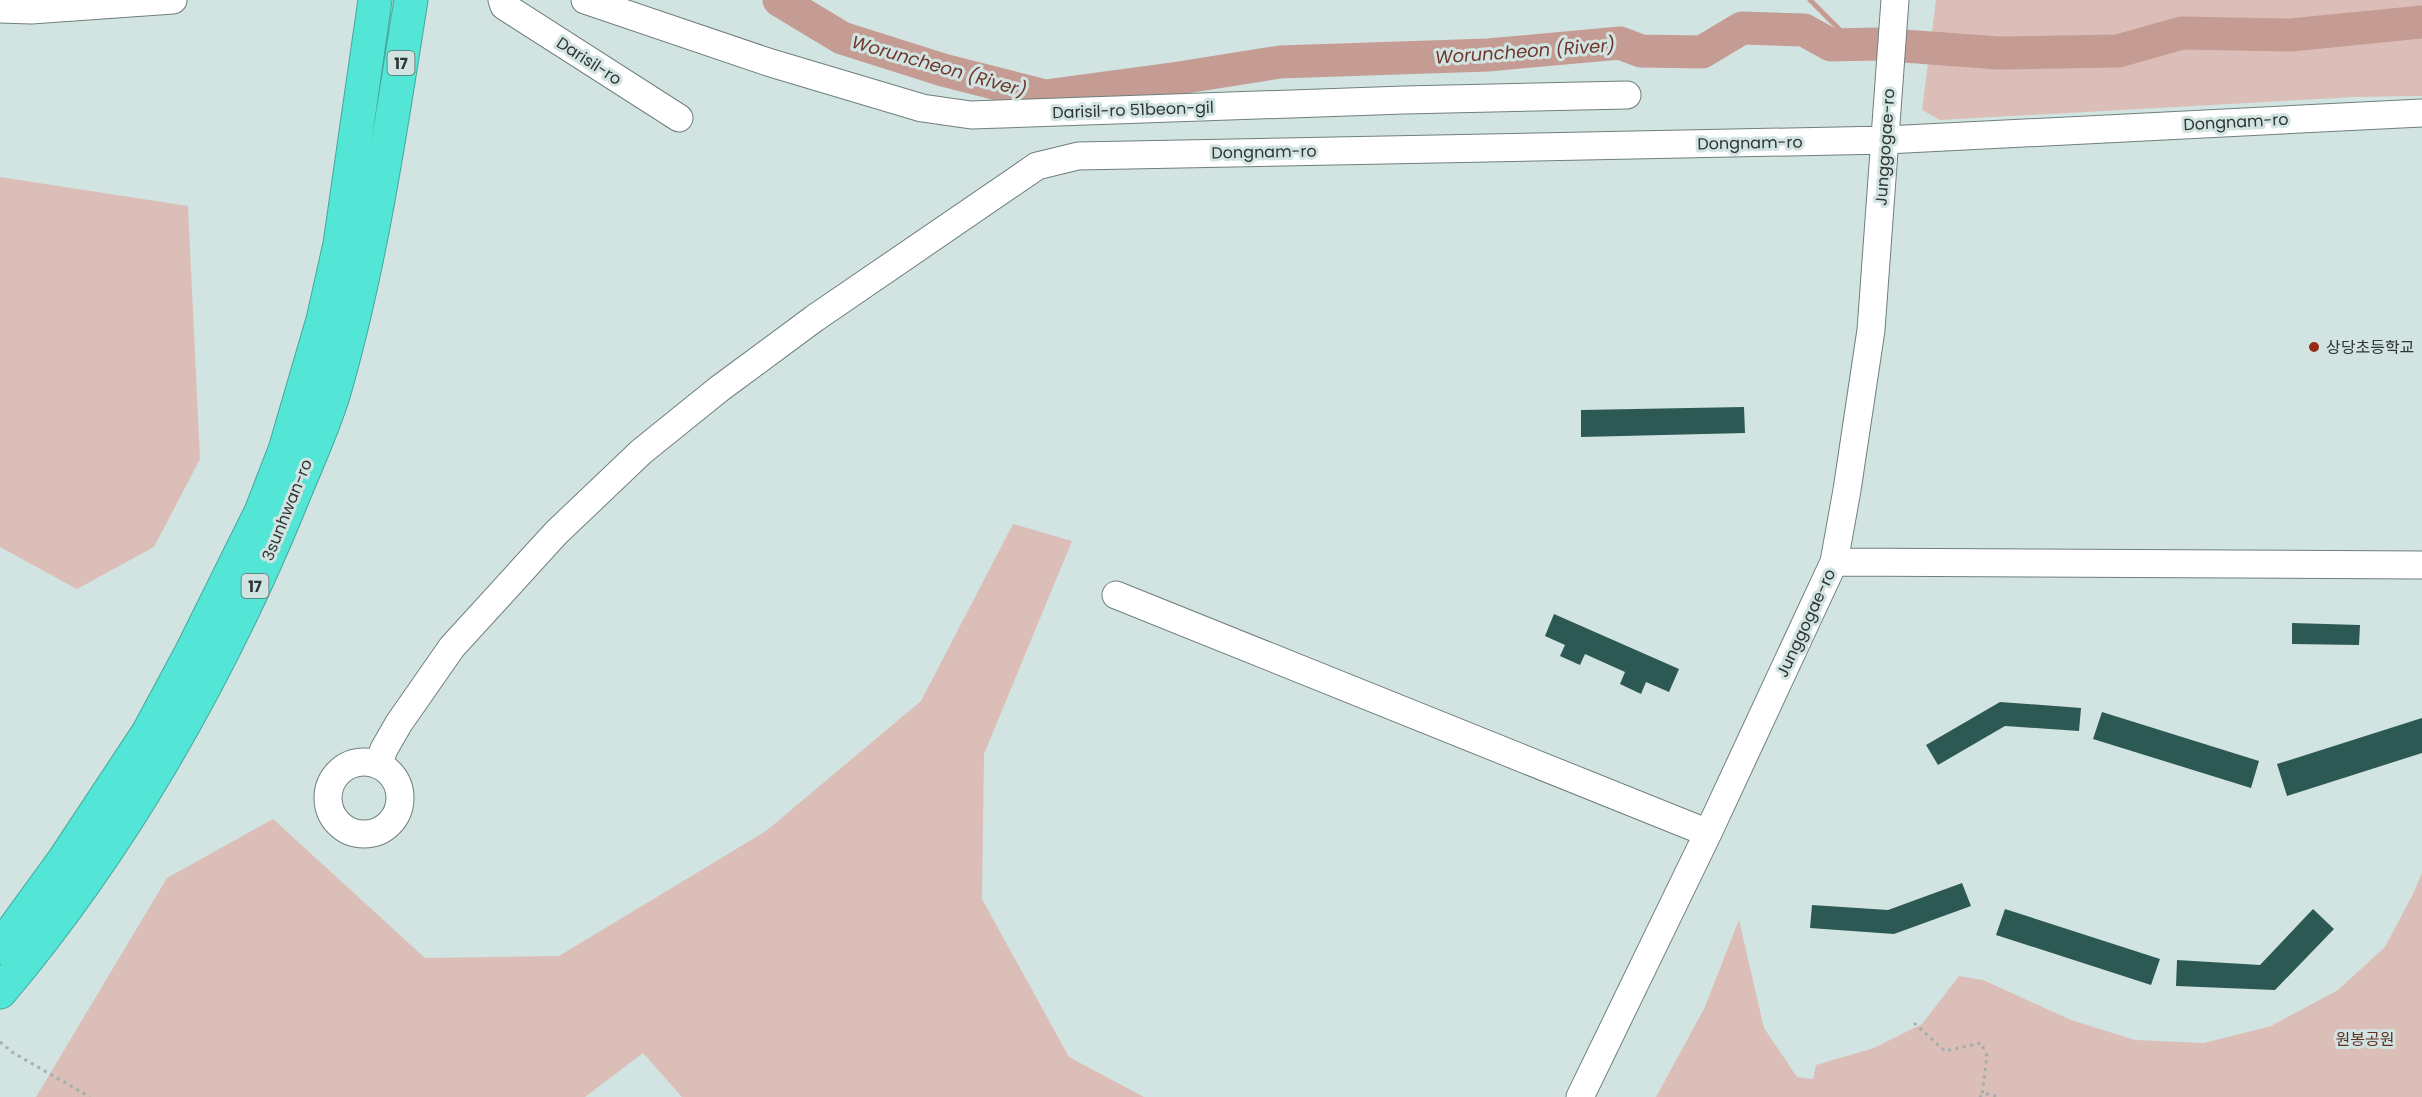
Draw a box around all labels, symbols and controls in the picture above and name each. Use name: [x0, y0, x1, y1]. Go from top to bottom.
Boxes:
water label: Woruncheon (River): [849, 29, 1029, 103]
street label: Darisil-ro: [552, 31, 626, 91]
water label: Woruncheon (River): [1434, 32, 1616, 70]
road number: 17: [388, 51, 414, 75]
street label: Junggogae-ro: [1869, 88, 1901, 206]
street label: Darisil-ro 51beon-gil: [1052, 96, 1214, 124]
street label: Dongnam-ro: [2183, 108, 2289, 136]
street label: Dongnam-ro: [1697, 131, 1803, 155]
street label: Dongnam-ro: [1211, 140, 1317, 164]
place label: 상당초등학교: [2326, 336, 2414, 359]
marker: 상당초등학교: [2307, 340, 2321, 354]
street label: 3sunhwan-ro: [256, 456, 318, 564]
street label: Junggogae-ro: [1771, 565, 1841, 681]
road number: 17: [242, 574, 268, 598]
park label: 원봉공원: [2336, 1028, 2394, 1051]

